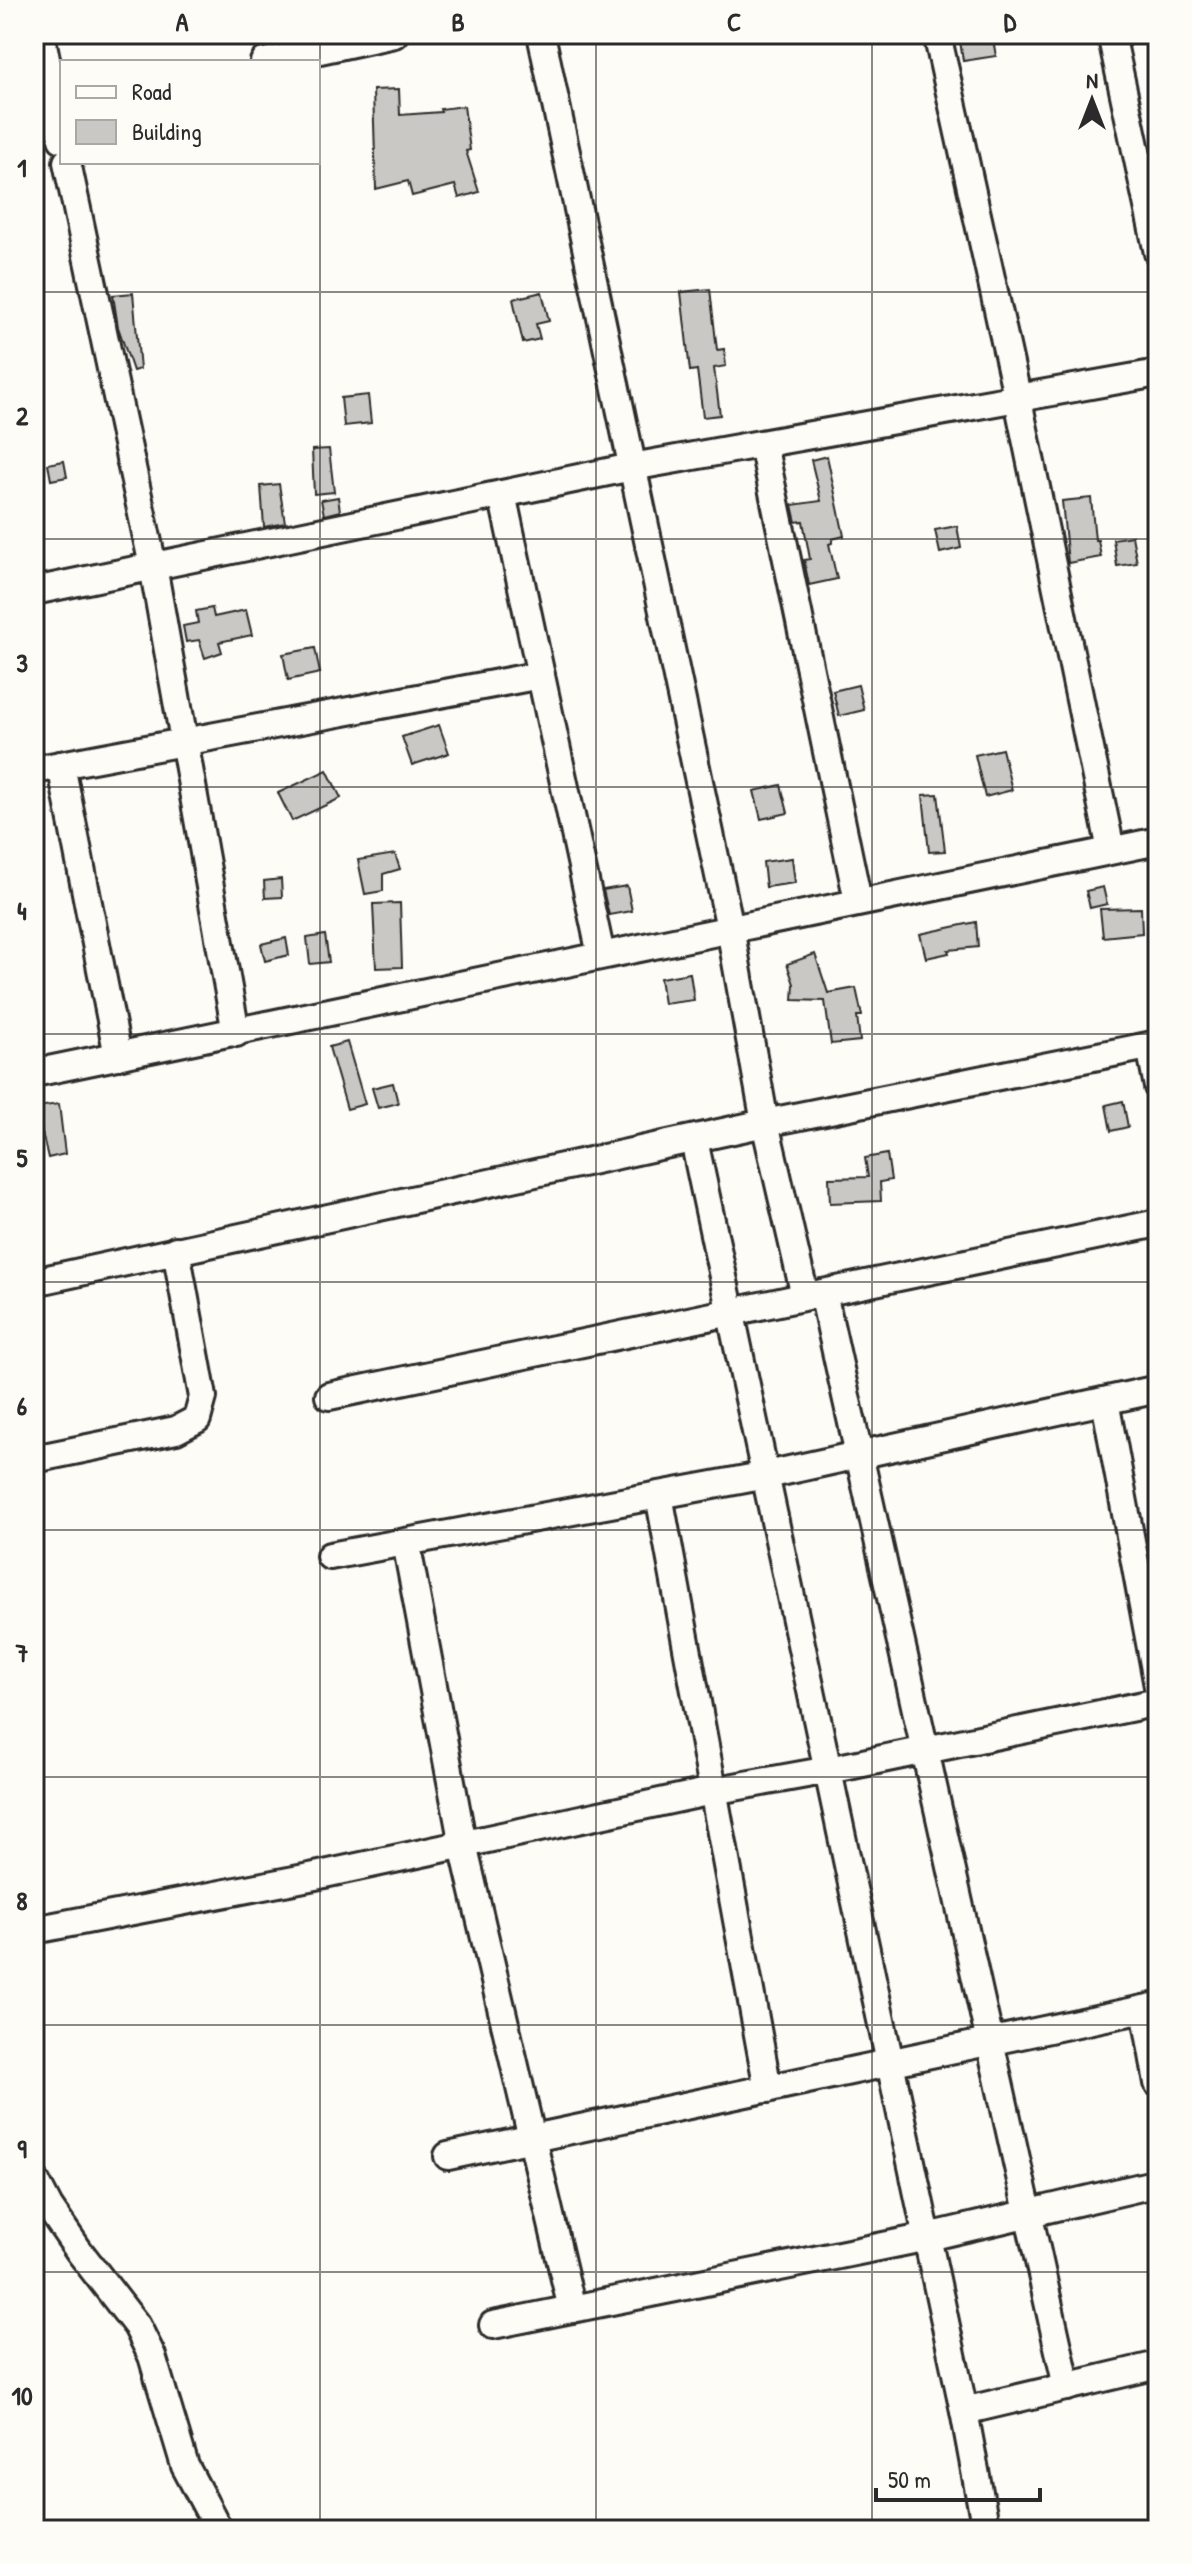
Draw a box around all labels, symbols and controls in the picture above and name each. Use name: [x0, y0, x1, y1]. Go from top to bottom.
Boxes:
text: A: [176, 4, 189, 39]
text: B: [451, 4, 465, 39]
text: C: [727, 4, 741, 39]
text: D: [1004, 4, 1017, 39]
legend: [60, 60, 320, 164]
north arrow: [1052, 60, 1132, 140]
text: N: [1086, 65, 1098, 95]
text: Road: [132, 75, 171, 107]
text: Building: [132, 115, 202, 147]
text: 1: [17, 150, 27, 185]
text: 2: [16, 398, 29, 433]
text: 3: [16, 645, 28, 680]
text: 4: [17, 893, 27, 928]
text: 5: [17, 1140, 28, 1175]
text: 6: [17, 1388, 28, 1423]
text: 7: [15, 1635, 29, 1670]
text: 8: [16, 1883, 28, 1918]
text: 9: [17, 2131, 27, 2166]
text: 10: [11, 2378, 33, 2413]
scale bar: [876, 2452, 1040, 2502]
text: 50 m: [888, 2463, 931, 2495]

